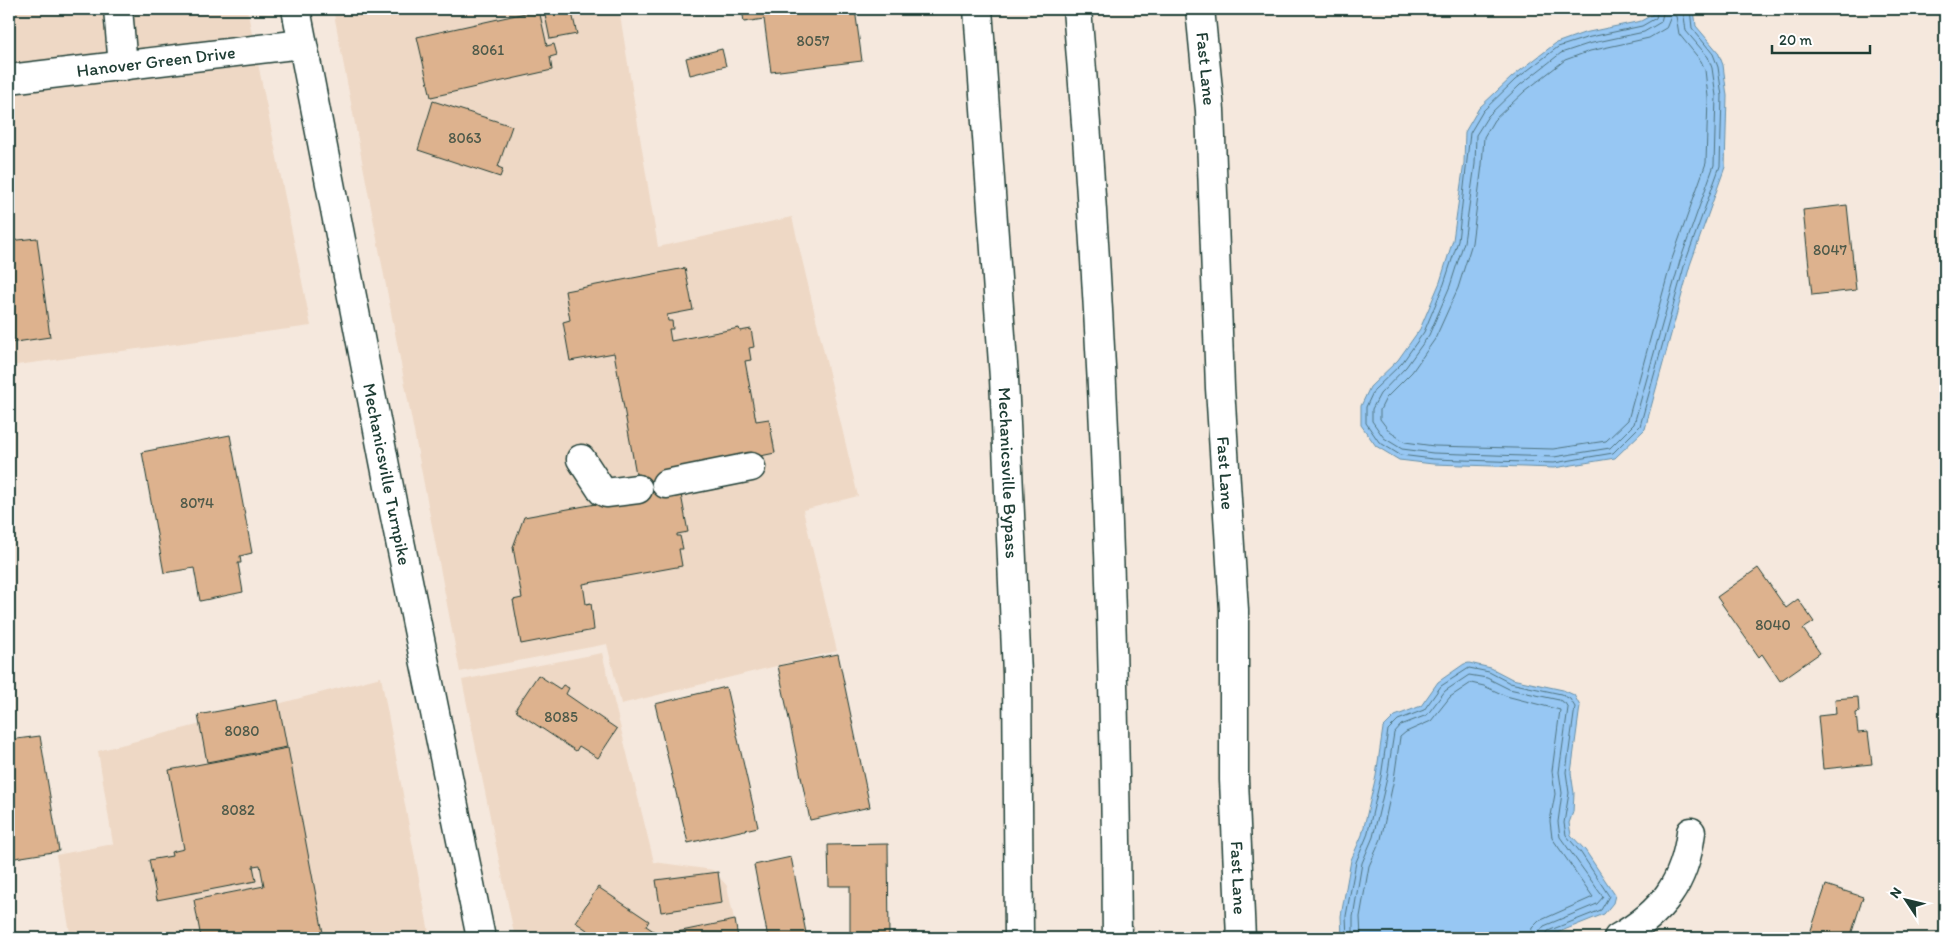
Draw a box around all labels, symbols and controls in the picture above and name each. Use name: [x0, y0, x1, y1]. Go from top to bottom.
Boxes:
scale bar: [1772, 22, 1869, 54]
street label: Fast Lane: [1191, 31, 1220, 106]
text: 20 m: [1779, 31, 1813, 49]
house number: 8057: [797, 32, 830, 50]
street label: Hanover Green Drive: [75, 41, 237, 82]
house number: 8061: [472, 41, 504, 59]
house number: 8063: [448, 129, 482, 147]
house number: 8047: [1813, 241, 1848, 259]
street label: Mechanicsville Turnpike: [358, 381, 416, 567]
street label: Mechanicsville Bypass: [993, 387, 1023, 559]
street label: Fast Lane: [1212, 436, 1239, 511]
house number: 8074: [180, 494, 214, 512]
house number: 8040: [1755, 616, 1791, 634]
house number: 8085: [544, 708, 578, 726]
house number: 8080: [225, 722, 259, 740]
house number: 8082: [221, 801, 255, 819]
street label: Fast Lane: [1226, 840, 1251, 915]
north arrow: [1882, 874, 1932, 924]
text: N: [1886, 884, 1905, 902]

